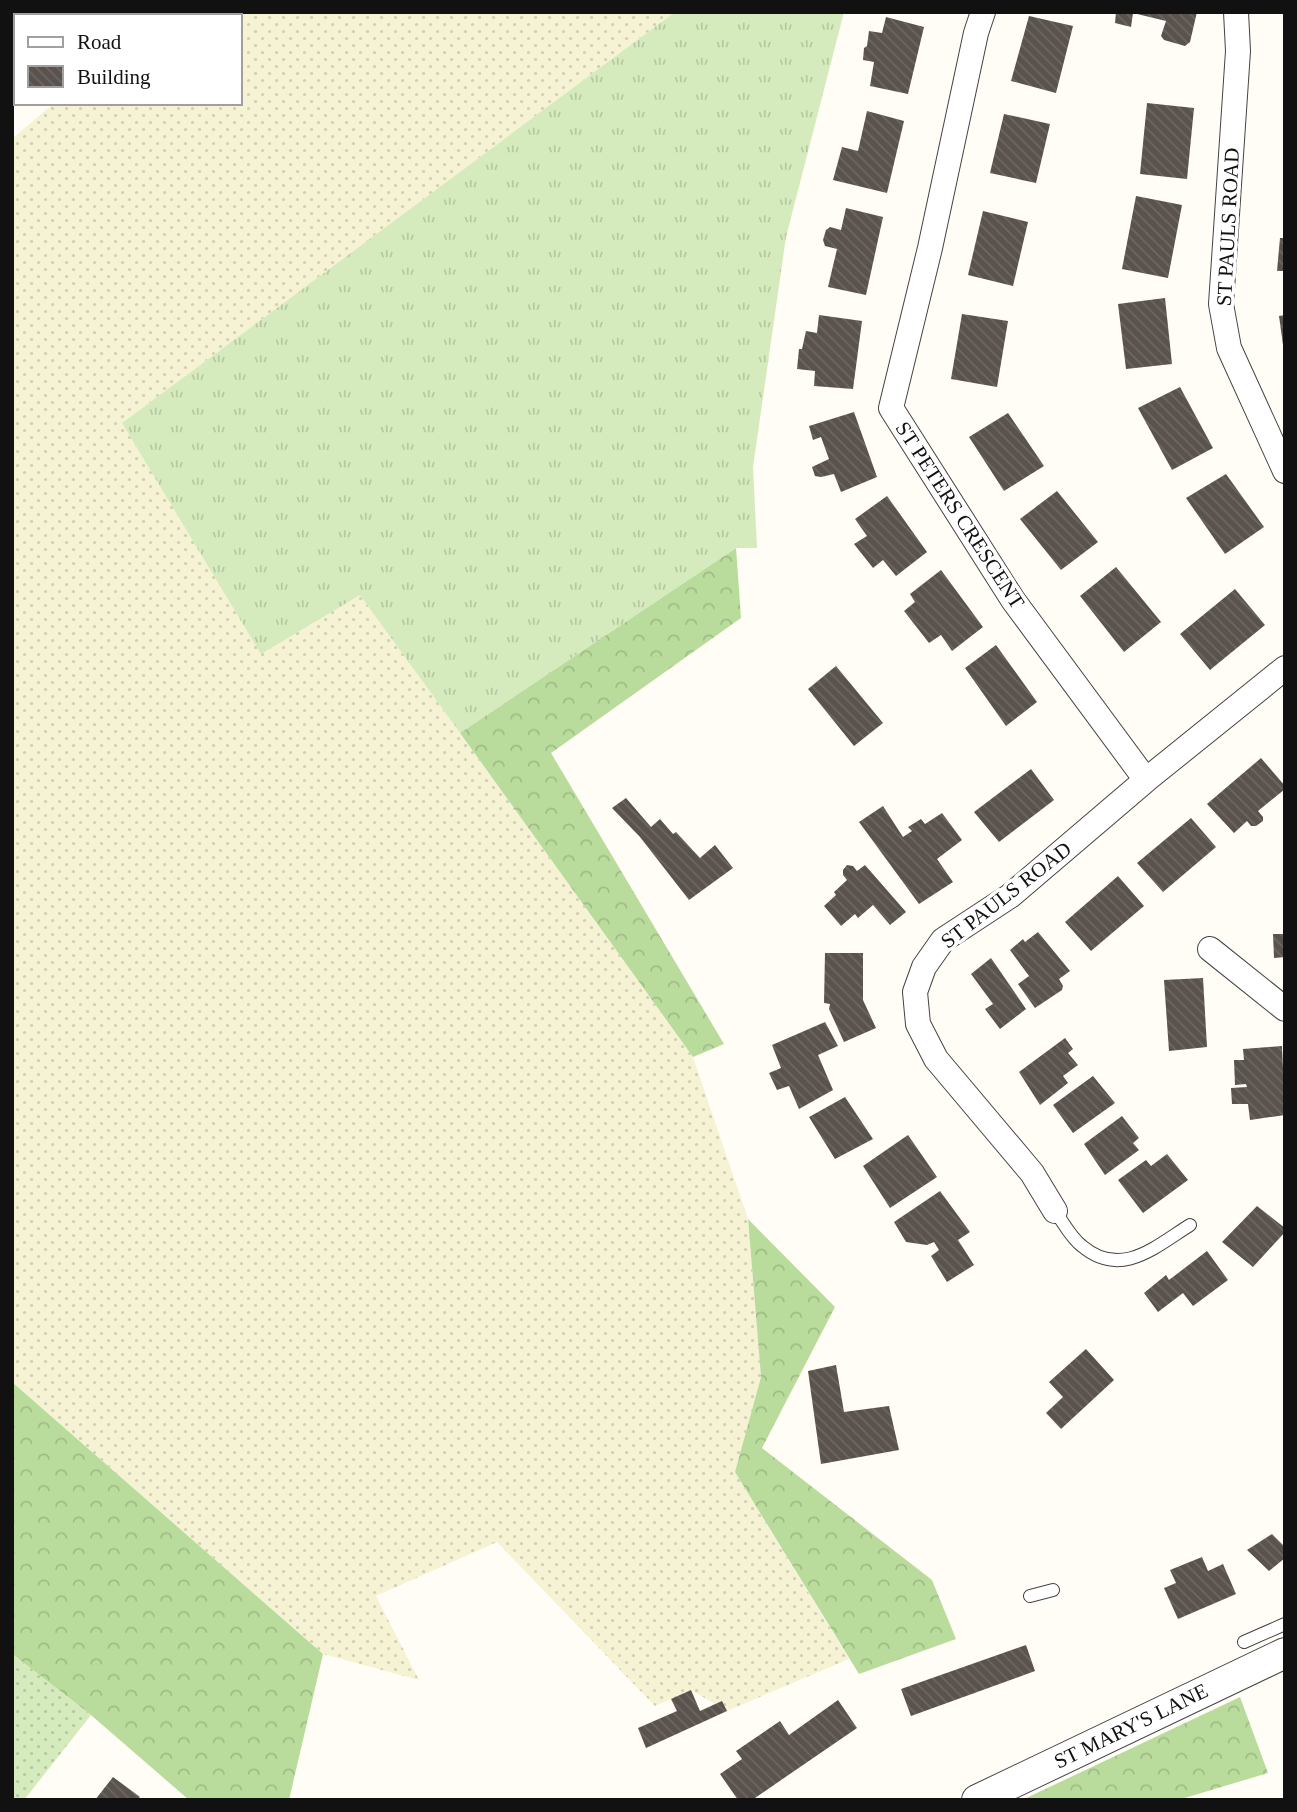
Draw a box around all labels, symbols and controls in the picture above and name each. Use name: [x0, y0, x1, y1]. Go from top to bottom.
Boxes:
legend: [14, 14, 242, 105]
text: Road: [77, 30, 122, 54]
text: Building: [77, 65, 151, 89]
street label: ST PAULS ROAD: [1212, 147, 1244, 307]
street label: ST PETERS CRESCENT: [891, 417, 1029, 613]
street label: ST PAULS ROAD: [936, 837, 1076, 953]
street label: ST MARY'S LANE: [1050, 1678, 1212, 1774]

